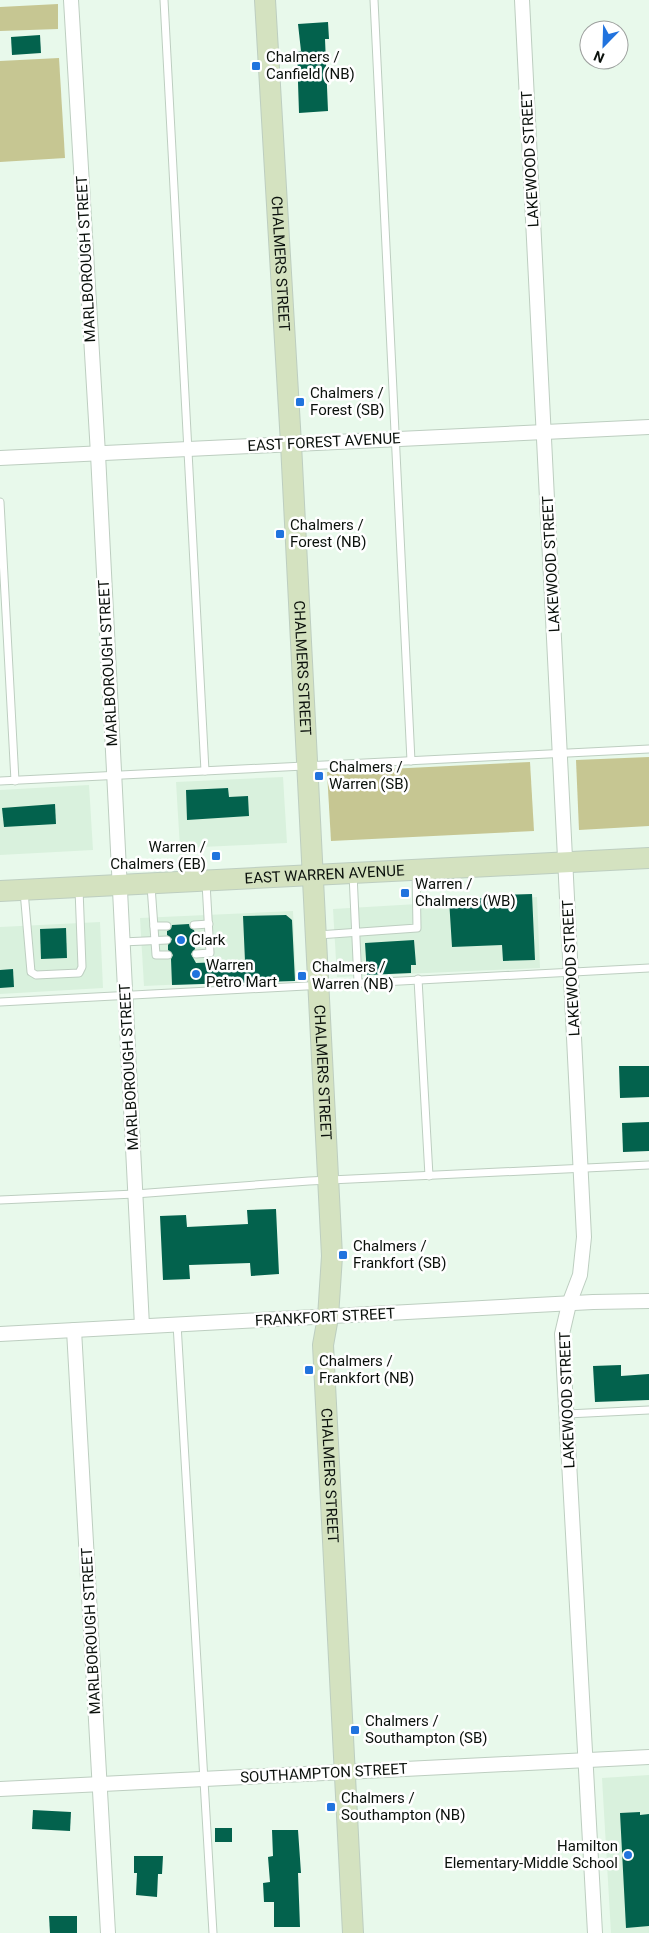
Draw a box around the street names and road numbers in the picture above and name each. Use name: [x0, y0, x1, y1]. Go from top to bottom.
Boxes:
street label: LAKEWOOD STREET: [517, 90, 543, 228]
street label: MARLBOROUGH STREET: [73, 175, 99, 343]
street label: CHALMERS STREET: [267, 195, 293, 332]
street label: EAST FOREST AVENUE: [247, 429, 402, 455]
street label: LAKEWOOD STREET: [538, 495, 564, 633]
street label: MARLBOROUGH STREET: [95, 579, 121, 747]
street label: CHALMERS STREET: [290, 600, 315, 736]
street label: EAST WARREN AVENUE: [244, 861, 405, 888]
street label: LAKEWOOD STREET: [558, 899, 584, 1037]
street label: MARLBOROUGH STREET: [116, 983, 142, 1151]
street label: CHALMERS STREET: [310, 1004, 335, 1141]
street label: FRANKFORT STREET: [254, 1304, 396, 1330]
street label: LAKEWOOD STREET: [556, 1331, 578, 1469]
street label: CHALMERS STREET: [317, 1407, 342, 1544]
street label: MARLBOROUGH STREET: [78, 1547, 104, 1715]
street label: SOUTHAMPTON STREET: [240, 1760, 408, 1786]

